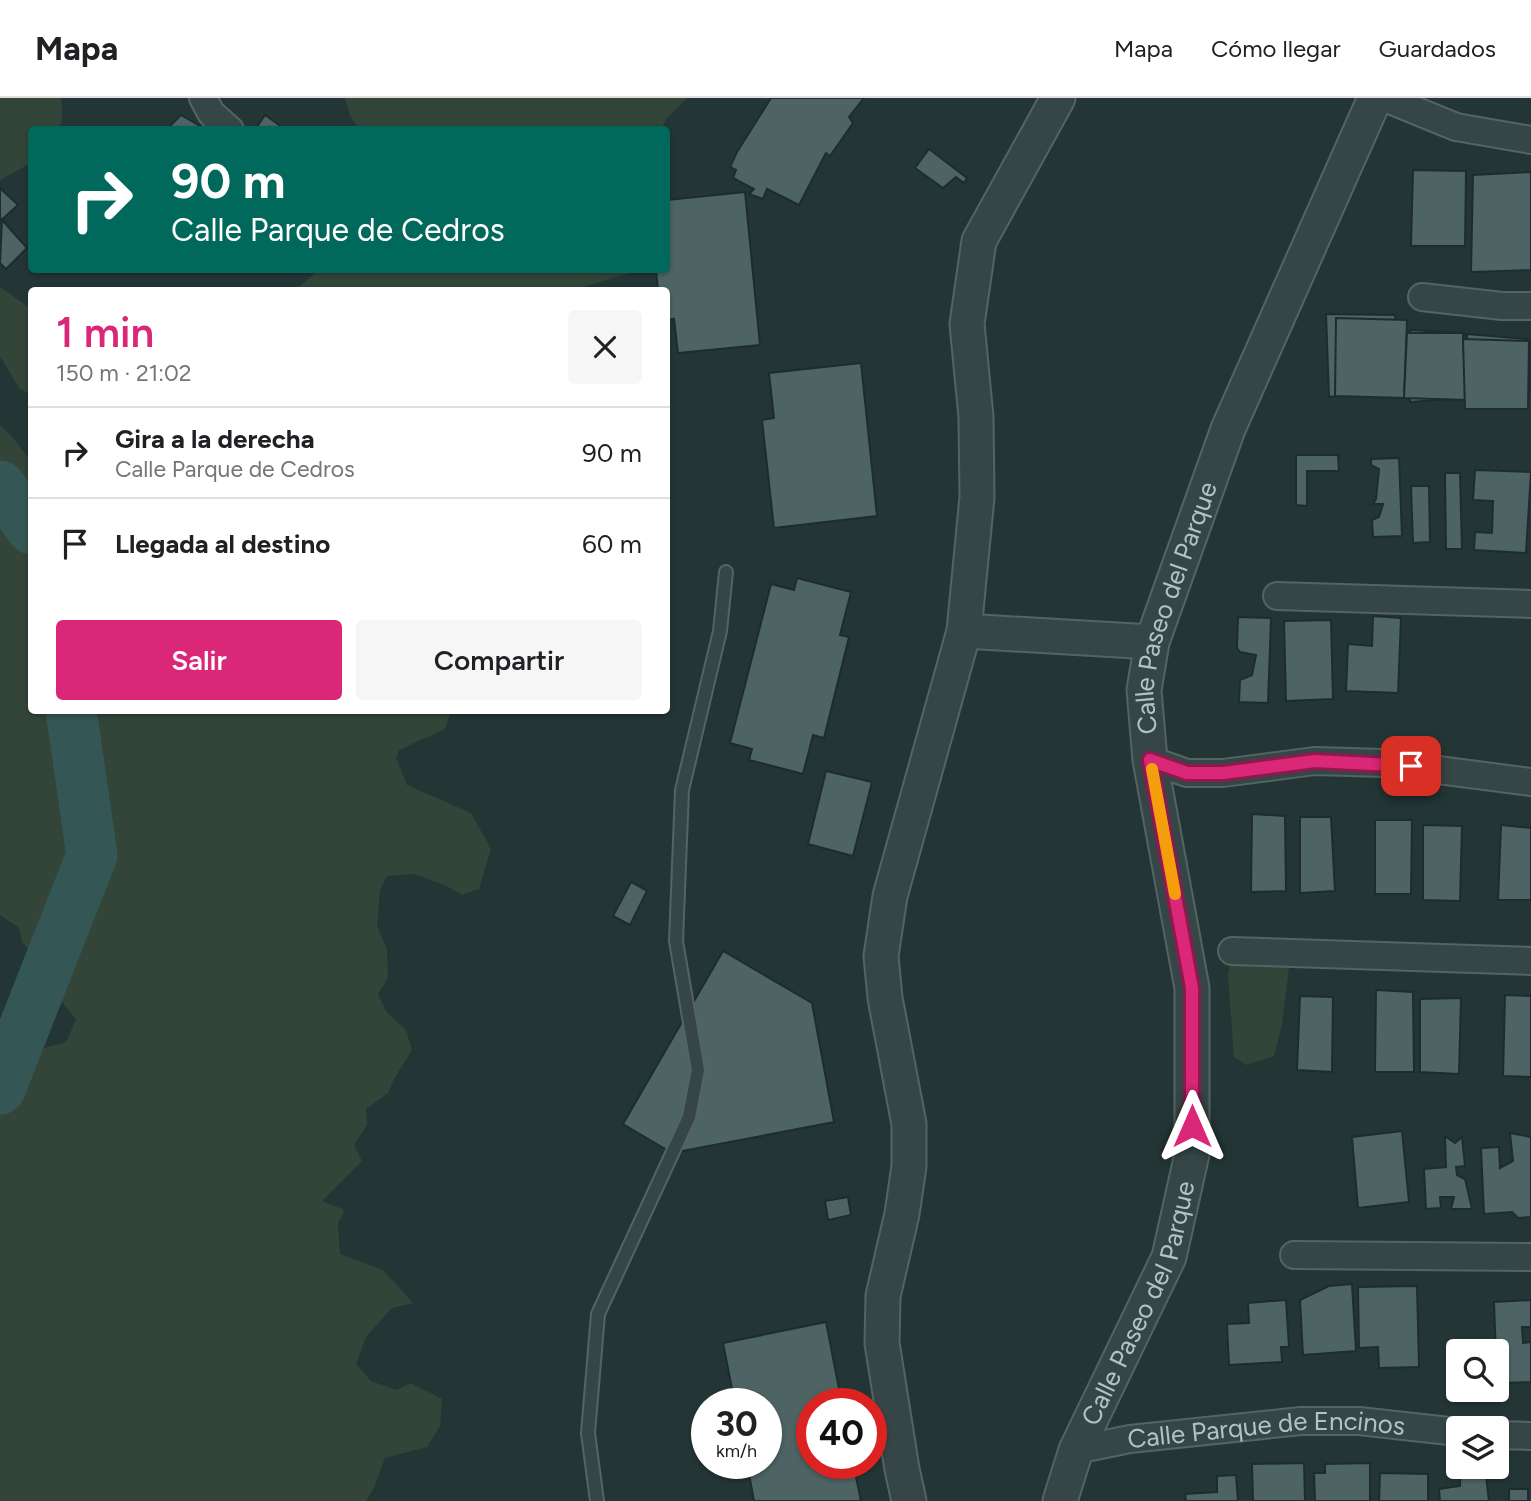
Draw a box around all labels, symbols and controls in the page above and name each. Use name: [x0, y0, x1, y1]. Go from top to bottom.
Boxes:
text: Mapa: [35, 29, 118, 68]
text: Mapa: [1114, 34, 1173, 63]
text: Cómo llegar: [1211, 34, 1341, 63]
text: Guardados: [1379, 34, 1496, 63]
text: 90 m: [171, 151, 286, 210]
icon: right: [56, 154, 147, 245]
text: Calle Parque de Cedros: [171, 211, 505, 249]
text: 1 min: [56, 307, 154, 358]
button: close: [568, 310, 642, 384]
text: 150 m · 21:02: [56, 359, 192, 387]
text: Gira a la derecha: [115, 423, 315, 455]
icon: right: [56, 434, 94, 472]
text: 90 m: [582, 437, 642, 469]
text: Calle Parque de Cedros: [115, 455, 355, 483]
street label: Calle Paseo del Parque: [1128, 477, 1224, 736]
icon: arrive: [56, 525, 94, 563]
text: Llegada al destino: [115, 528, 330, 560]
text: 60 m: [582, 528, 642, 560]
button: Salir: [56, 620, 342, 700]
button: Compartir: [356, 620, 642, 700]
pin: [1381, 736, 1441, 796]
icon: arrive: [1392, 747, 1430, 785]
position arrow: [1155, 1089, 1229, 1163]
street label: Calle Paseo del Parque: [1074, 1178, 1201, 1430]
map controls: [1446, 1339, 1509, 1479]
button: search: [1446, 1339, 1509, 1402]
speed limit sign: 40: [796, 1388, 887, 1479]
text: 30: [715, 1403, 758, 1445]
street label: Calle Parque de Encinos: [1126, 1404, 1407, 1455]
button: layers: [1446, 1416, 1509, 1479]
text: km/h: [716, 1440, 757, 1462]

